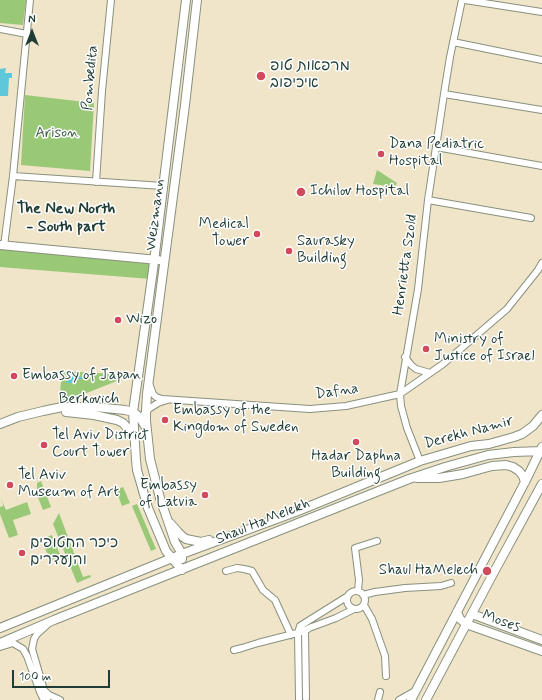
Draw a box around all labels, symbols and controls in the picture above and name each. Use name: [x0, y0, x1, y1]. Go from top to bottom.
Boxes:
north arrow: [12, 12, 52, 52]
text: N: [28, 13, 36, 27]
street label: Pombedita: [79, 45, 103, 111]
place label: מרפאות טופ איכיפוב: [270, 58, 350, 93]
marker: מרפאות טופ איכיפוב: [255, 70, 267, 82]
park label: Arison: [35, 125, 79, 143]
place label: Dana Pediatric Hospital: [389, 136, 484, 171]
marker: Dana Pediatric Hospital: [376, 149, 386, 159]
street label: Weizmann: [143, 178, 169, 252]
place label: Ichilov Hospital: [310, 183, 409, 201]
marker: Ichilov Hospital: [295, 186, 307, 198]
district label: The New North - South part: [17, 200, 115, 238]
street label: Henrietta Szold: [390, 213, 422, 317]
place label: Medical Tower: [199, 216, 249, 251]
marker: Medical Tower: [252, 229, 262, 239]
place label: Saurasky Building: [297, 233, 355, 268]
marker: Saurasky Building: [284, 246, 294, 256]
place label: Wizo: [126, 311, 157, 329]
marker: Wizo: [113, 315, 123, 325]
place label: Ministry of Justice of Israel: [434, 331, 534, 366]
marker: Ministry of Justice of Israel: [421, 344, 431, 354]
place label: Embassy of Japan: [22, 367, 141, 385]
marker: Embassy of Japan: [9, 371, 19, 381]
street label: Dafna: [314, 380, 360, 404]
street label: Berkovich: [59, 391, 119, 409]
place label: Embassy of the Kingdom of Sweden: [173, 402, 299, 437]
street label: Derekh Namir: [422, 412, 516, 454]
marker: Embassy of the Kingdom of Sweden: [160, 415, 170, 425]
place label: Tel Aviv District Court Tower: [52, 427, 149, 462]
marker: Hadar Daphna Building: [351, 437, 361, 447]
marker: Tel Aviv District Court Tower: [39, 440, 49, 450]
place label: Hadar Daphna Building: [311, 448, 401, 483]
place label: Tel Aviv Museum of Art: [18, 467, 119, 502]
place label: Embassy of Latvia: [139, 477, 197, 512]
marker: Tel Aviv Museum of Art: [5, 480, 15, 490]
marker: Embassy of Latvia: [200, 490, 210, 500]
street label: Shaul HaMelekh: [213, 495, 313, 549]
place label: כיכר החטופים והנעדרים: [30, 535, 118, 570]
marker: כיכר החטופים והנעדרים: [17, 548, 27, 558]
place label: Shaul HaMelech: [379, 562, 478, 580]
marker: Shaul HaMelech: [481, 565, 493, 577]
street label: Moses: [480, 607, 522, 637]
scale bar: [14, 662, 112, 688]
text: 100 m: [19, 669, 51, 685]

